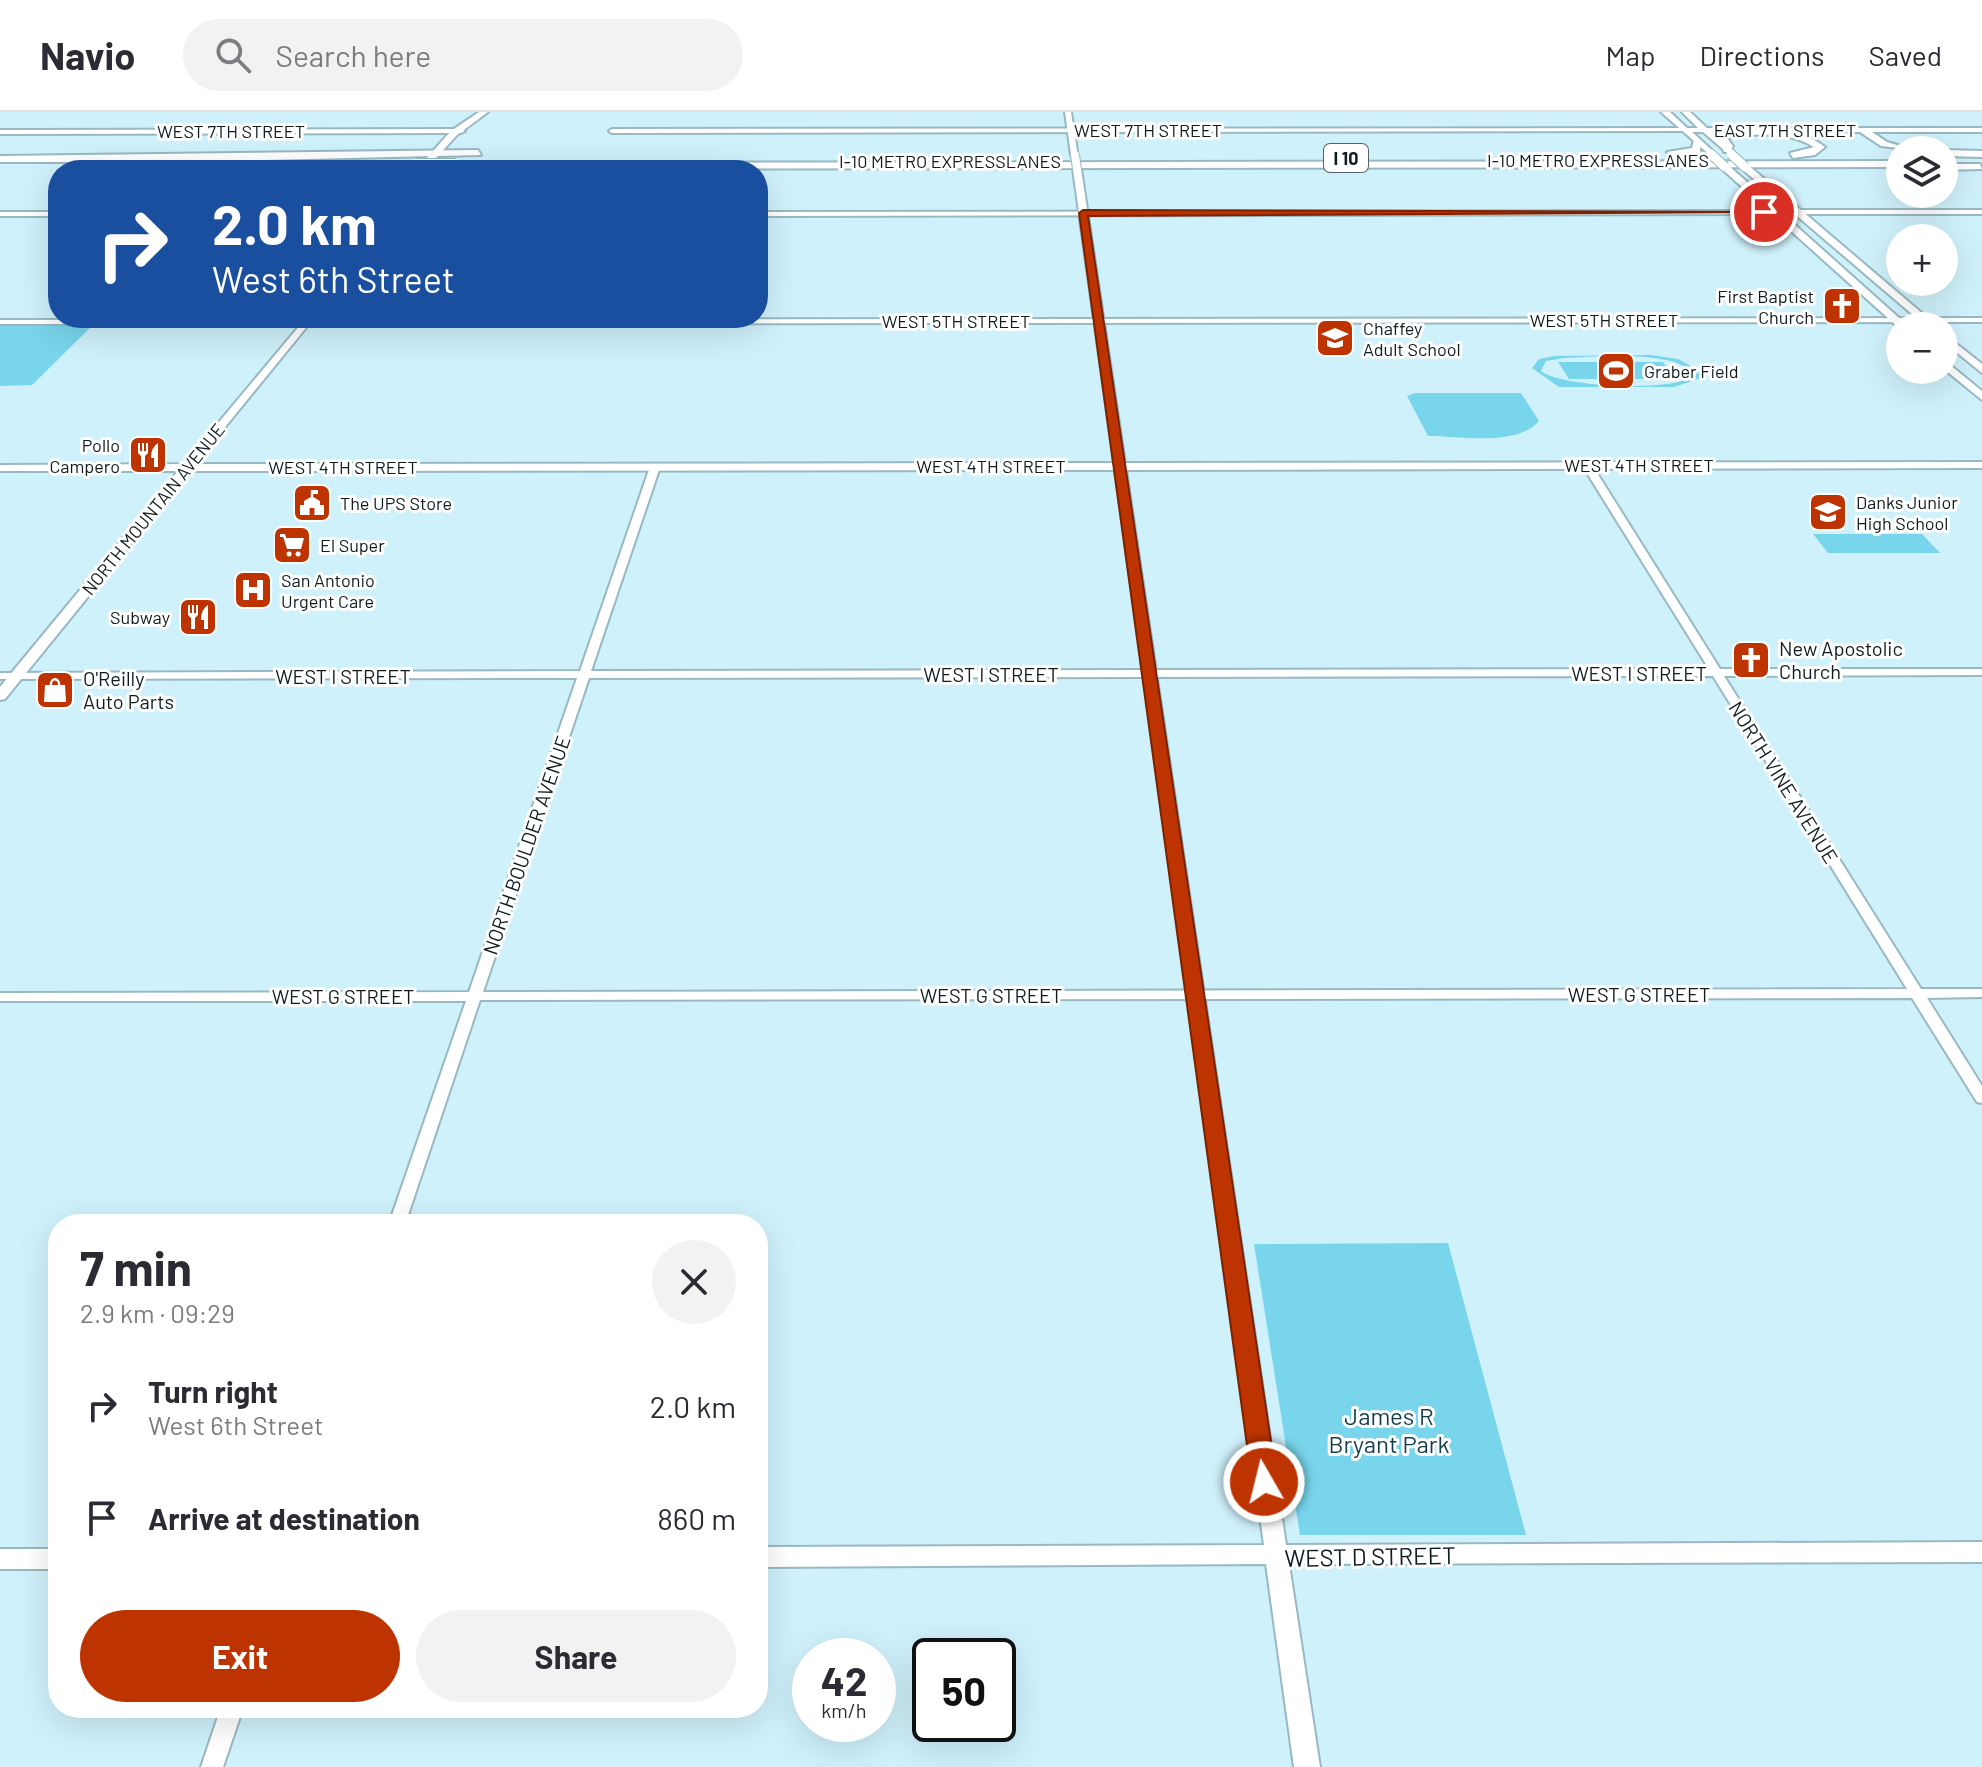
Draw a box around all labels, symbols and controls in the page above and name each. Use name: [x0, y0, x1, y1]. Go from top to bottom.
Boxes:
search box: [183, 19, 743, 91]
text: Navio: [40, 32, 135, 78]
icon: search: [211, 33, 255, 77]
text: Search here: [275, 37, 431, 73]
text: Map: [1606, 38, 1655, 72]
text: Directions: [1699, 38, 1825, 72]
text: Saved: [1869, 38, 1942, 72]
street label: WEST 7TH STREET: [1074, 119, 1222, 141]
street label: EAST 7TH STREET: [1714, 119, 1856, 141]
street label: WEST 7TH STREET: [157, 120, 305, 142]
map controls: [1886, 136, 1958, 384]
button: layers: [1886, 136, 1958, 208]
road number: I 10: [1324, 144, 1368, 172]
street label: I-10 METRO EXPRESSLANES: [1487, 149, 1709, 171]
street label: I-10 METRO EXPRESSLANES: [839, 150, 1061, 172]
pin: [1730, 178, 1798, 246]
text: 2.0 km: [212, 189, 377, 256]
icon: arrive: [1742, 190, 1786, 234]
icon: right: [80, 192, 184, 296]
button: +: [1886, 224, 1958, 296]
text: West 6th Street: [212, 257, 455, 300]
place label: First Baptist Church: [1717, 285, 1814, 328]
church icon: First Baptist Church: [1821, 285, 1863, 327]
street label: WEST 5TH STREET: [1530, 309, 1678, 331]
street label: WEST 5TH STREET: [882, 310, 1030, 332]
button: −: [1886, 312, 1958, 384]
school or university icon: Chaffey Adult School: [1314, 317, 1356, 359]
place label: Chaffey Adult School: [1363, 317, 1461, 360]
sports icon: Graber Field: [1595, 350, 1637, 392]
place label: Graber Field: [1644, 360, 1739, 382]
street label: NORTH MOUNTAIN AVENUE: [77, 419, 229, 599]
place label: Pollo Campero: [49, 434, 120, 477]
restaurant icon: Pollo Campero: [127, 434, 169, 476]
street label: WEST 4TH STREET: [1564, 454, 1714, 476]
street label: WEST 4TH STREET: [916, 455, 1066, 477]
street label: WEST 4TH STREET: [268, 456, 418, 478]
public building icon: The UPS Store: [291, 482, 333, 524]
school or university icon: Danks Junior High School: [1807, 491, 1849, 533]
place label: Danks Junior High School: [1856, 491, 1958, 534]
place label: The UPS Store: [340, 492, 452, 514]
supermarket icon: El Super: [271, 524, 313, 566]
place label: El Super: [320, 534, 385, 556]
hospital icon: San Antonio Urgent Care: [232, 569, 274, 611]
place label: San Antonio Urgent Care: [281, 569, 375, 612]
restaurant icon: Subway: [177, 596, 219, 638]
place label: Subway: [110, 606, 170, 628]
place label: New Apostolic Church: [1779, 636, 1903, 683]
church icon: New Apostolic Church: [1730, 639, 1772, 681]
street label: WEST I STREET: [1571, 661, 1707, 685]
street label: WEST I STREET: [923, 662, 1059, 686]
street label: WEST I STREET: [275, 664, 411, 688]
place label: O'Reilly Auto Parts: [83, 666, 174, 713]
shop icon: O'Reilly Auto Parts: [34, 669, 76, 711]
street label: NORTH VINE AVENUE: [1724, 697, 1844, 867]
street label: NORTH BOULDER AVENUE: [477, 732, 575, 958]
street label: WEST G STREET: [1568, 982, 1710, 1006]
street label: WEST G STREET: [920, 983, 1062, 1007]
street label: WEST G STREET: [272, 984, 414, 1008]
text: 7 min: [80, 1238, 192, 1296]
button: close: [652, 1240, 736, 1324]
text: 2.9 km · 09:29: [80, 1297, 235, 1328]
text: Turn right: [148, 1373, 278, 1409]
icon: right: [80, 1384, 124, 1428]
text: 2.0 km: [650, 1388, 736, 1424]
park label: James R Bryant Park: [1328, 1401, 1450, 1458]
text: West 6th Street: [148, 1409, 323, 1440]
position arrow: [1222, 1440, 1306, 1524]
icon: arrive: [80, 1496, 124, 1540]
text: Arrive at destination: [148, 1500, 420, 1536]
text: 860 m: [657, 1500, 736, 1536]
street label: WEST D STREET: [1284, 1540, 1456, 1572]
button: Exit: [80, 1610, 400, 1702]
button: Share: [416, 1610, 736, 1702]
speed limit sign: 50: [912, 1638, 1016, 1742]
text: 42: [821, 1656, 867, 1704]
text: km/h: [821, 1698, 867, 1722]

